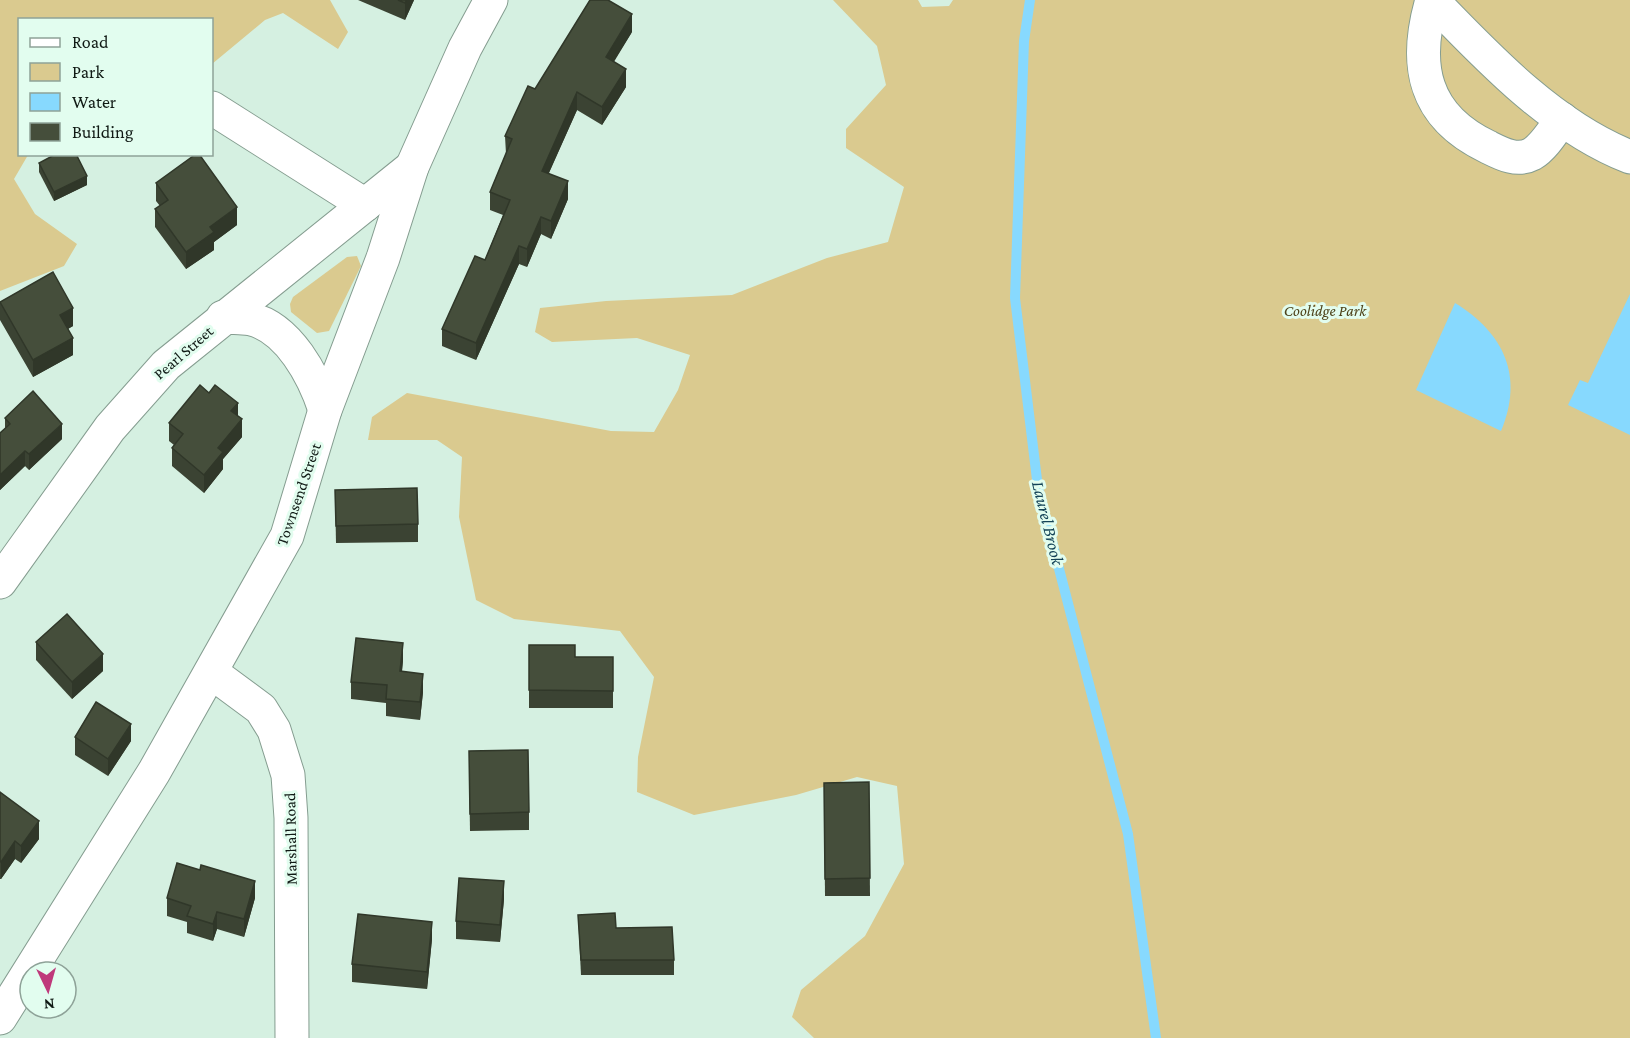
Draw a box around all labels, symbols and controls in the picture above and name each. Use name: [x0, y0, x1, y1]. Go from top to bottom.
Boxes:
legend: [18, 18, 213, 156]
text: Road: [72, 32, 109, 52]
text: Park: [72, 62, 104, 82]
text: Water: [72, 92, 117, 112]
text: Building: [72, 122, 134, 142]
park label: Coolidge Park: [1284, 302, 1367, 320]
street label: Pearl Street: [150, 322, 217, 383]
street label: Townsend Street: [273, 440, 324, 548]
water label: Laurel Brook: [1028, 479, 1068, 568]
street label: Marshall Road: [281, 792, 300, 885]
north arrow: [18, 960, 78, 1020]
text: N: [43, 996, 55, 1013]

